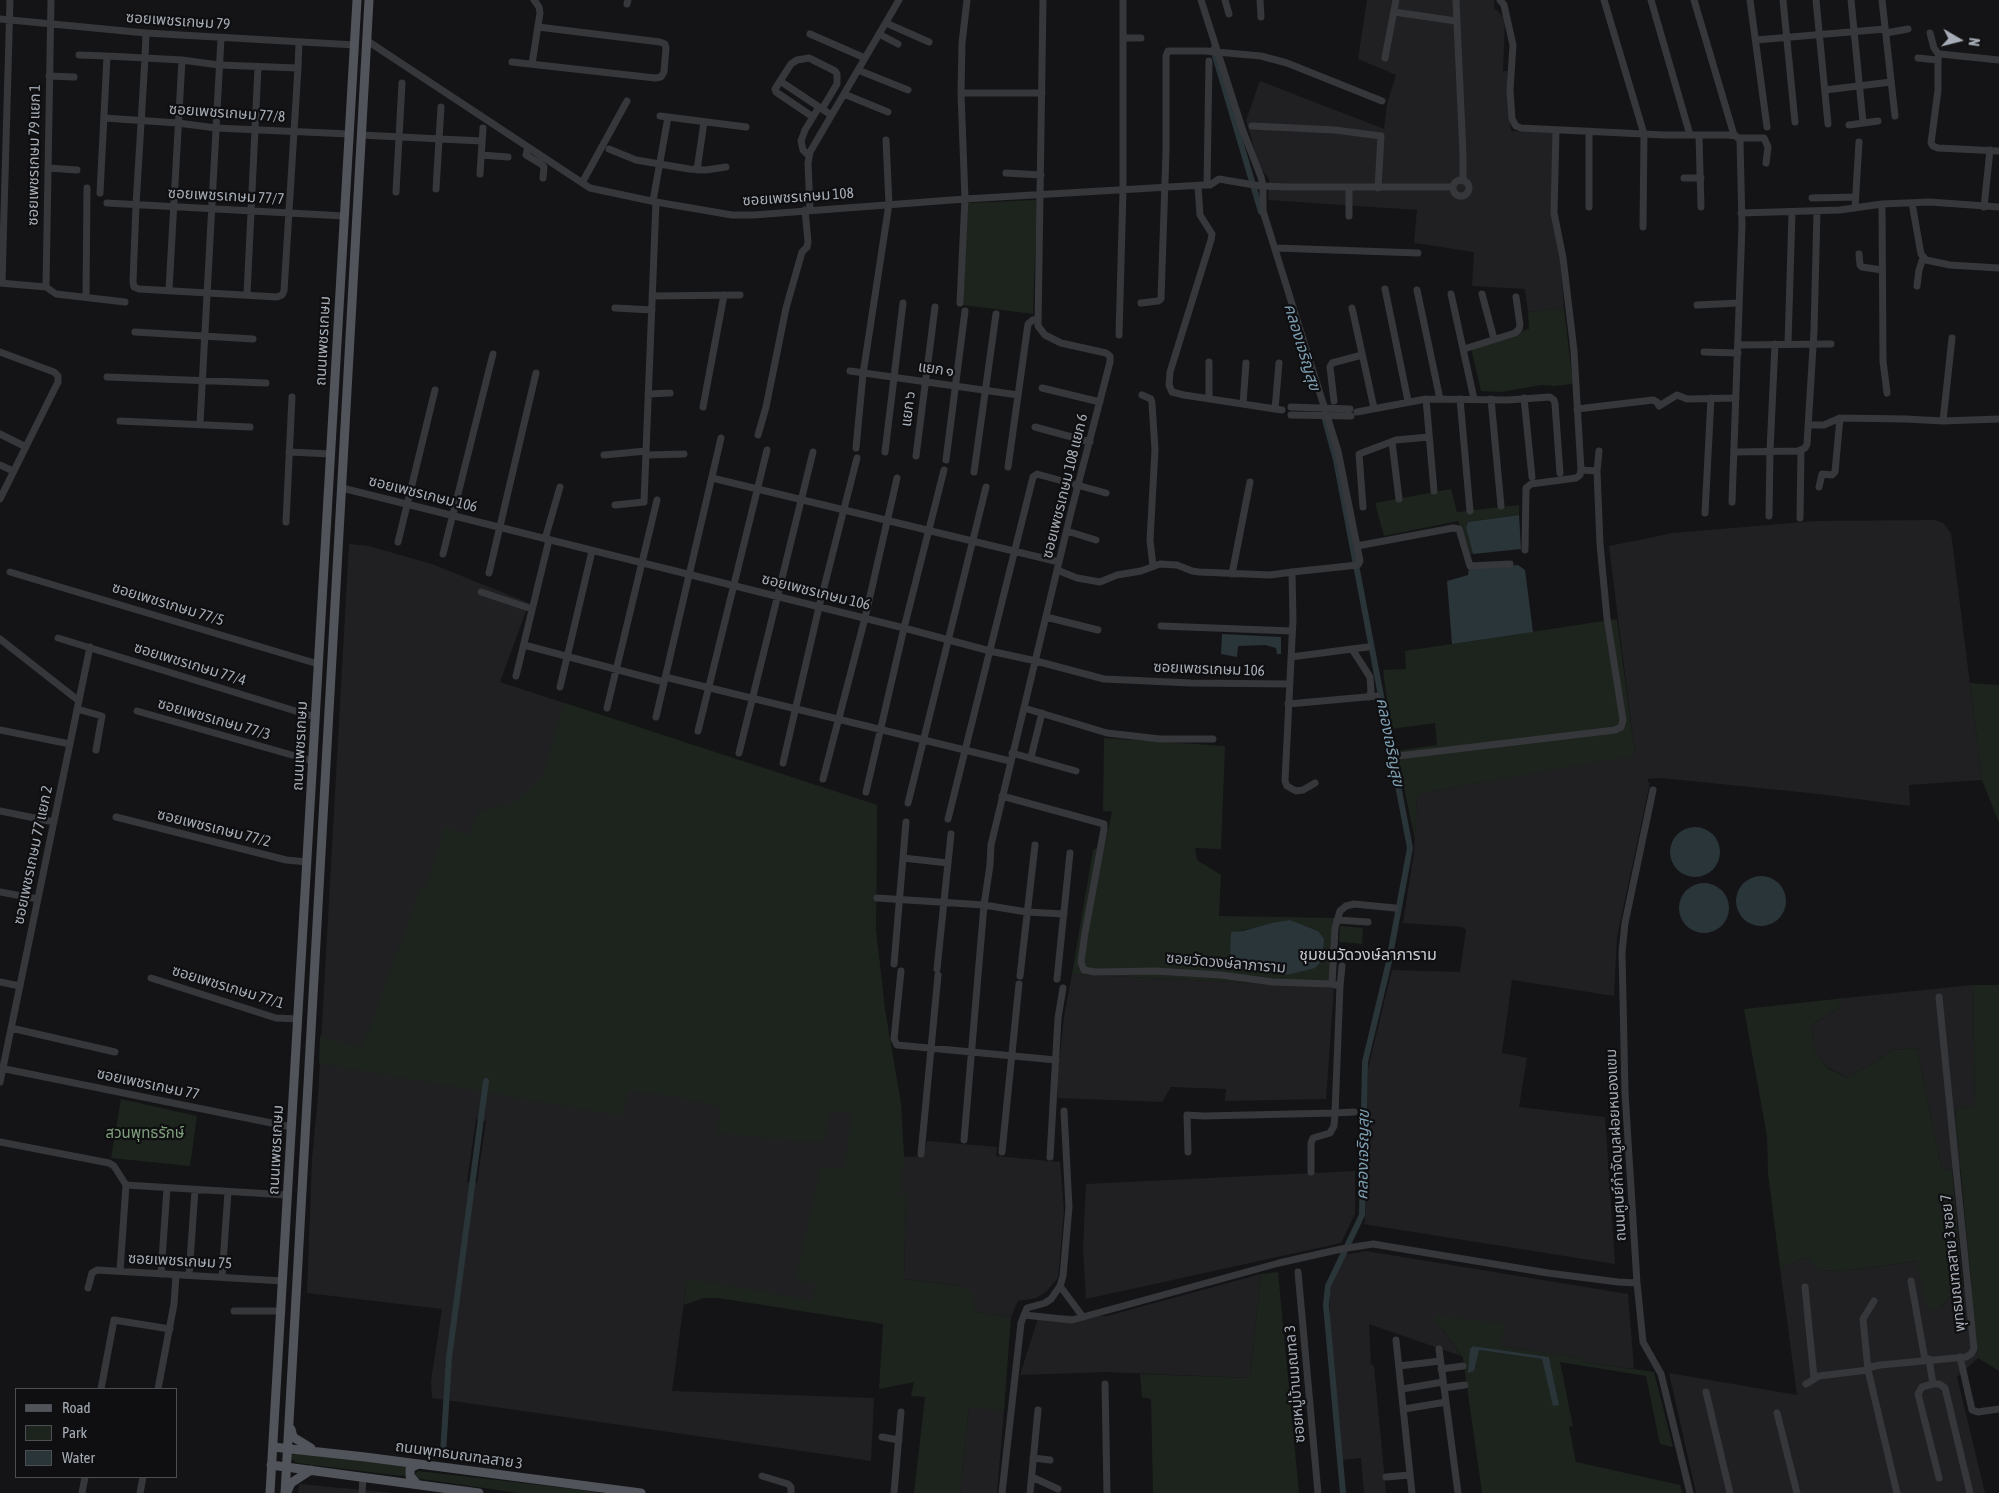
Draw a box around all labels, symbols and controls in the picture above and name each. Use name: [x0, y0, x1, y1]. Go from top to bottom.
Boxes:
street label: ซอยเพชรเกษม 79: [125, 8, 231, 34]
north arrow: [1934, 15, 1984, 65]
text: N: [1965, 37, 1982, 47]
street label: ซอยเพชรเกษม 79 แยก 1: [24, 84, 44, 226]
street label: ซอยเพชรเกษม 77/8: [168, 100, 286, 126]
street label: ซอยเพชรเกษม 77/7: [167, 184, 285, 208]
street label: ซอยเพชรเกษม 108: [742, 184, 854, 210]
street label: ถนนเพชรเกษม: [312, 296, 334, 386]
water label: คลองเจริญสุข: [1280, 301, 1324, 393]
street label: แยก ๑: [917, 358, 955, 380]
street label: แยก ๖: [897, 390, 919, 428]
street label: ซอยเพชรเกษม 108 แยก 6: [1038, 412, 1092, 560]
street label: ซอยเพชรเกษม 106: [367, 472, 479, 516]
street label: ซอยเพชรเกษม 106: [760, 570, 872, 614]
street label: ซอยเพชรเกษม 77/5: [110, 578, 226, 630]
street label: ซอยเพชรเกษม 77/4: [132, 638, 248, 690]
street label: ซอยเพชรเกษม 106: [1153, 658, 1265, 680]
street label: ซอยเพชรเกษม 77/3: [156, 694, 272, 744]
water label: คลองเจริญสุข: [1372, 696, 1408, 788]
street label: ถนนเพชรเกษม: [289, 701, 311, 791]
street label: ซอยเพชรเกษม 77 แยก 2: [9, 784, 57, 926]
street label: ซอยเพชรเกษม 77/2: [155, 805, 273, 851]
district label: ชุมชนวัดวงษ์ลาภาราม: [1299, 945, 1437, 965]
street label: ซอยวัดวงษ์ลาภาราม: [1165, 949, 1287, 977]
street label: ซอยเพชรเกษม 77/1: [170, 961, 286, 1013]
street label: ถนนศูนย์กำจัดมูลฝอยหนองแขม: [1602, 1048, 1630, 1242]
street label: ซอยเพชรเกษม 77: [95, 1064, 201, 1104]
street label: ถนนเพชรเกษม: [265, 1105, 287, 1195]
water label: คลองเจริญสุข: [1353, 1110, 1373, 1200]
park label: สวนพุทธรักษ์: [106, 1124, 184, 1142]
street label: พุทธมณฑลสาย 3 ซอย 7: [1937, 1193, 1969, 1333]
street label: ซอยเพชรเกษม 75: [127, 1249, 233, 1273]
street label: ซอยหมู่บ้านมณฑล 3: [1281, 1324, 1309, 1444]
legend: [15, 1388, 178, 1478]
text: Road: [62, 1399, 91, 1416]
text: Park: [62, 1424, 87, 1441]
street label: ถนนพุทธมณฑลสาย 3: [394, 1437, 524, 1473]
text: Water: [62, 1449, 95, 1466]

